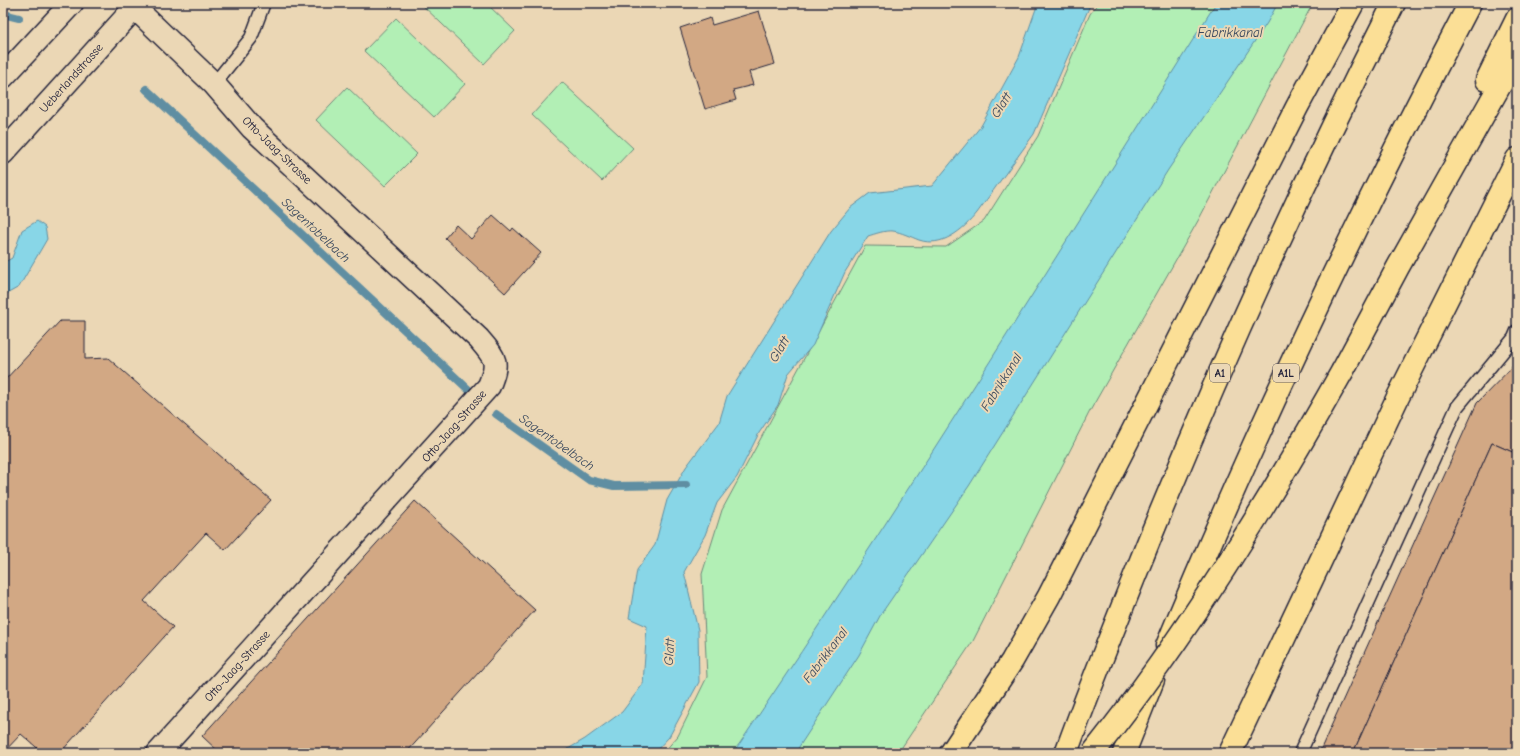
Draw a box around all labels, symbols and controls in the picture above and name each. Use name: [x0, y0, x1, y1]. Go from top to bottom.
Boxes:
water label: Fabrikkanal: [1197, 25, 1263, 40]
street label: Ueberlandstrasse: [36, 40, 106, 116]
water label: Glatt: [987, 89, 1015, 120]
street label: Otto-Jaag-Strasse: [239, 113, 315, 187]
water label: Sagentobelbach: [279, 194, 353, 266]
water label: Glatt: [766, 333, 793, 364]
water label: Fabrikkanal: [977, 350, 1025, 414]
road number: A1: [1210, 364, 1230, 382]
road number: A1L: [1273, 364, 1299, 382]
street label: Otto-Jaag-Strasse: [419, 387, 489, 465]
water label: Sagentobelbach: [517, 411, 597, 473]
water label: Fabrikkanal: [799, 624, 851, 686]
street label: Otto-Jaag-Strasse: [201, 627, 273, 705]
water label: Glatt: [661, 637, 677, 666]

